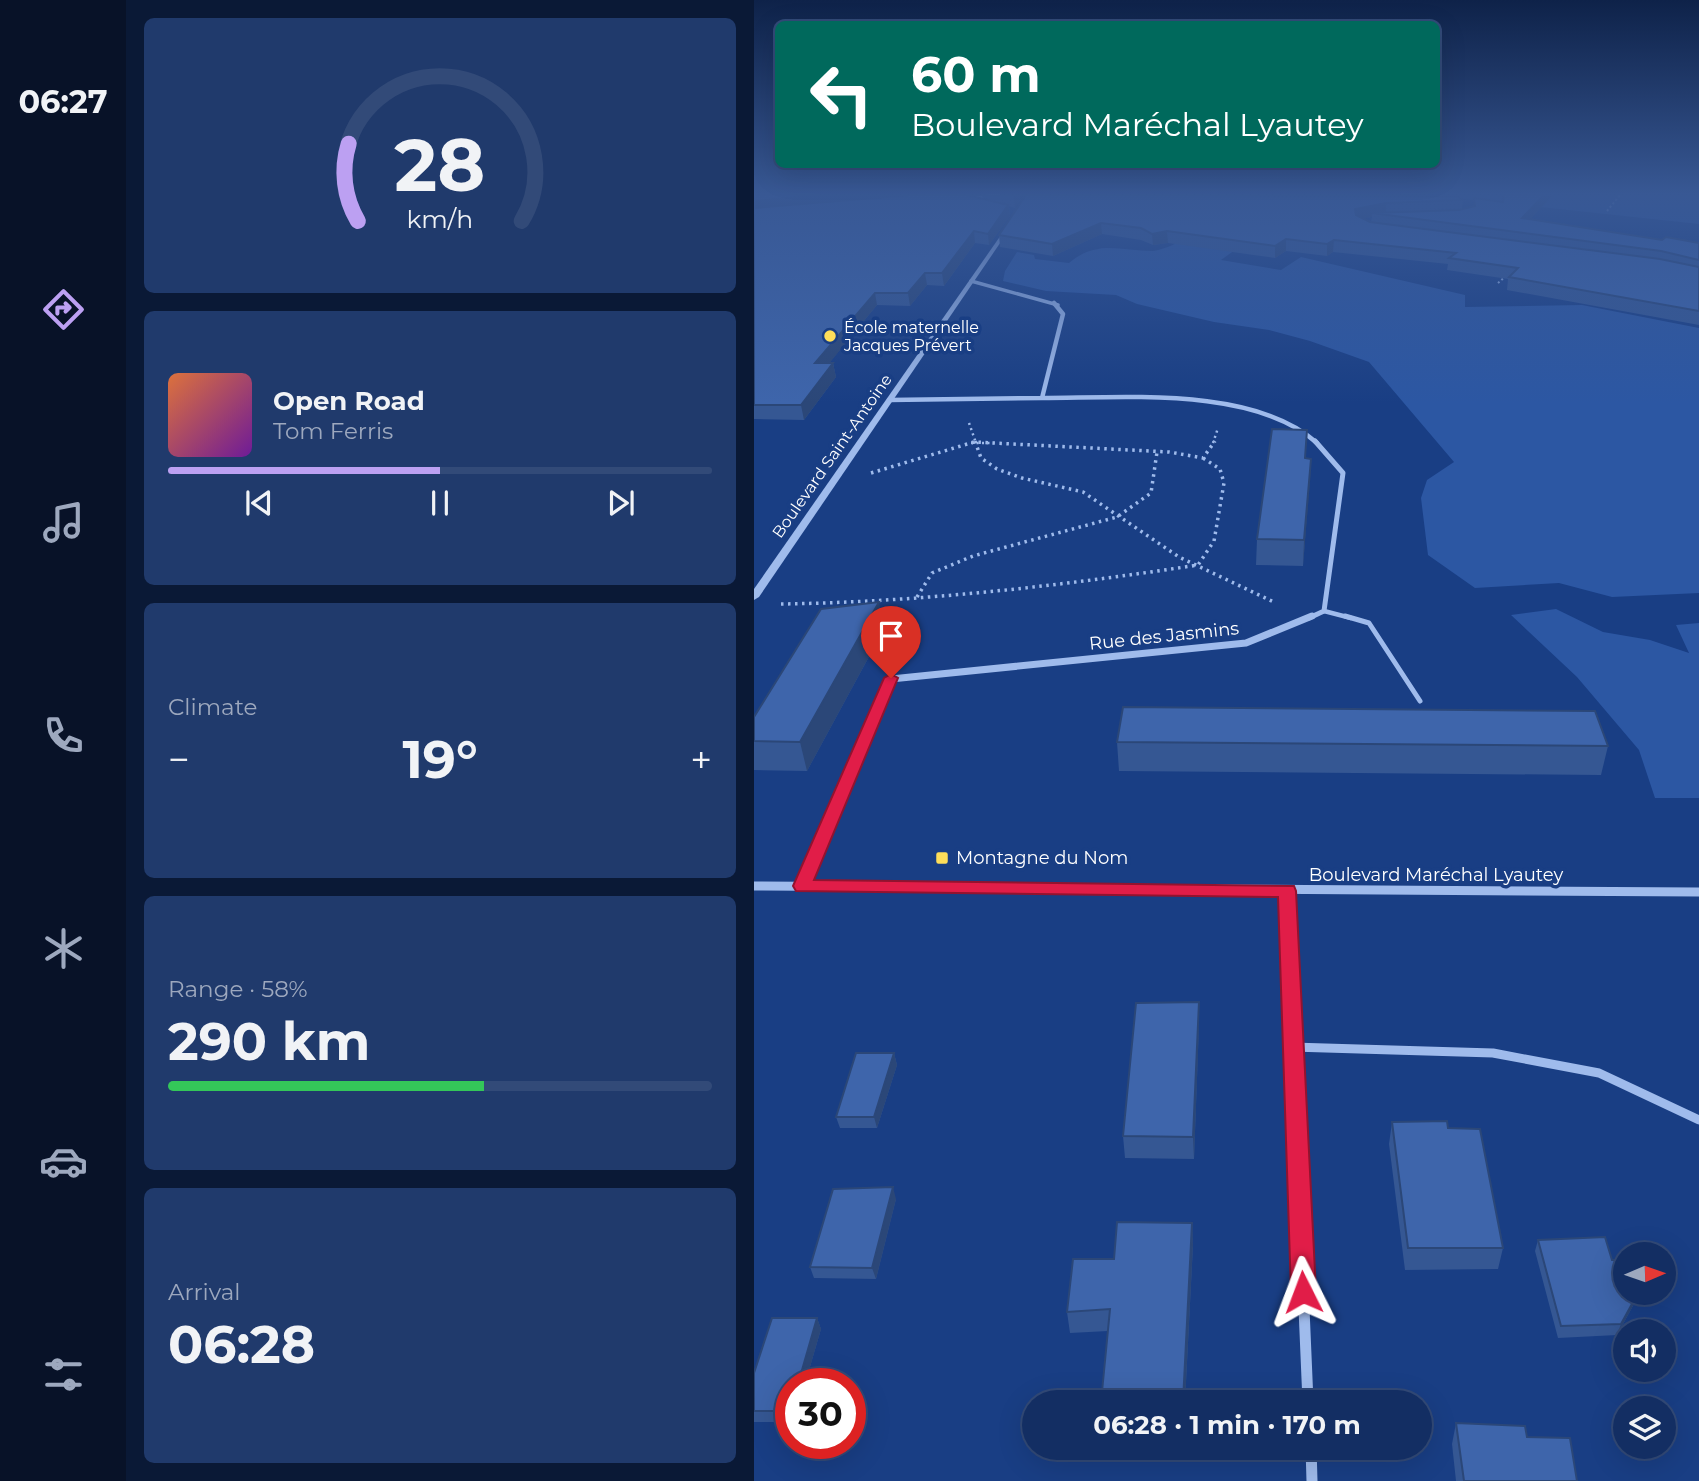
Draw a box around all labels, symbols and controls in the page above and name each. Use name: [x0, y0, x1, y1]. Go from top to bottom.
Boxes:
text: 60 m: [911, 45, 1041, 104]
icon: left: [796, 49, 887, 140]
text: 06:27: [18, 82, 108, 121]
text: Boulevard Maréchal Lyautey: [911, 105, 1364, 144]
text: 28: [395, 122, 486, 210]
text: km/h: [407, 204, 473, 234]
icon: directions: [39, 285, 88, 334]
place label: École maternelle Jacques Prévert: [843, 318, 979, 355]
marker: École maternelle Jacques Prévert: [822, 328, 838, 344]
street label: Boulevard Saint-Antoine: [768, 370, 896, 542]
text: Open Road: [273, 385, 425, 417]
text: Tom Ferris: [273, 417, 393, 445]
icon: previous: [240, 484, 278, 522]
icon: pause: [421, 484, 459, 522]
icon: next: [602, 484, 640, 522]
icon: music: [39, 498, 88, 547]
pin: [861, 606, 921, 678]
icon: arrive: [872, 617, 910, 655]
street label: Rue des Jasmins: [1088, 617, 1240, 655]
text: Climate: [168, 693, 257, 721]
icon: phone: [39, 711, 88, 760]
text: 19°: [402, 728, 478, 791]
text: −: [168, 736, 190, 783]
text: +: [690, 736, 712, 783]
place label: Montagne du Nom: [956, 847, 1128, 869]
marker: Montagne du Nom: [934, 850, 950, 866]
street label: Boulevard Maréchal Lyautey: [1309, 864, 1564, 886]
icon: climate: [39, 924, 88, 973]
text: Range · 58%: [168, 975, 308, 1003]
text: 290 km: [168, 1010, 370, 1073]
icon: car: [39, 1137, 88, 1186]
north arrow: [1613, 1242, 1676, 1306]
map controls: [1613, 1242, 1676, 1459]
position arrow: [1266, 1255, 1340, 1329]
text: Arrival: [168, 1278, 241, 1306]
text: 06:28: [168, 1313, 315, 1376]
button: sound: [1613, 1319, 1676, 1382]
icon: filters: [39, 1350, 88, 1399]
speed limit sign: 30: [775, 1368, 866, 1459]
button: layers: [1613, 1396, 1676, 1459]
text: 06:28 · 1 min · 170 m: [1093, 1409, 1361, 1441]

